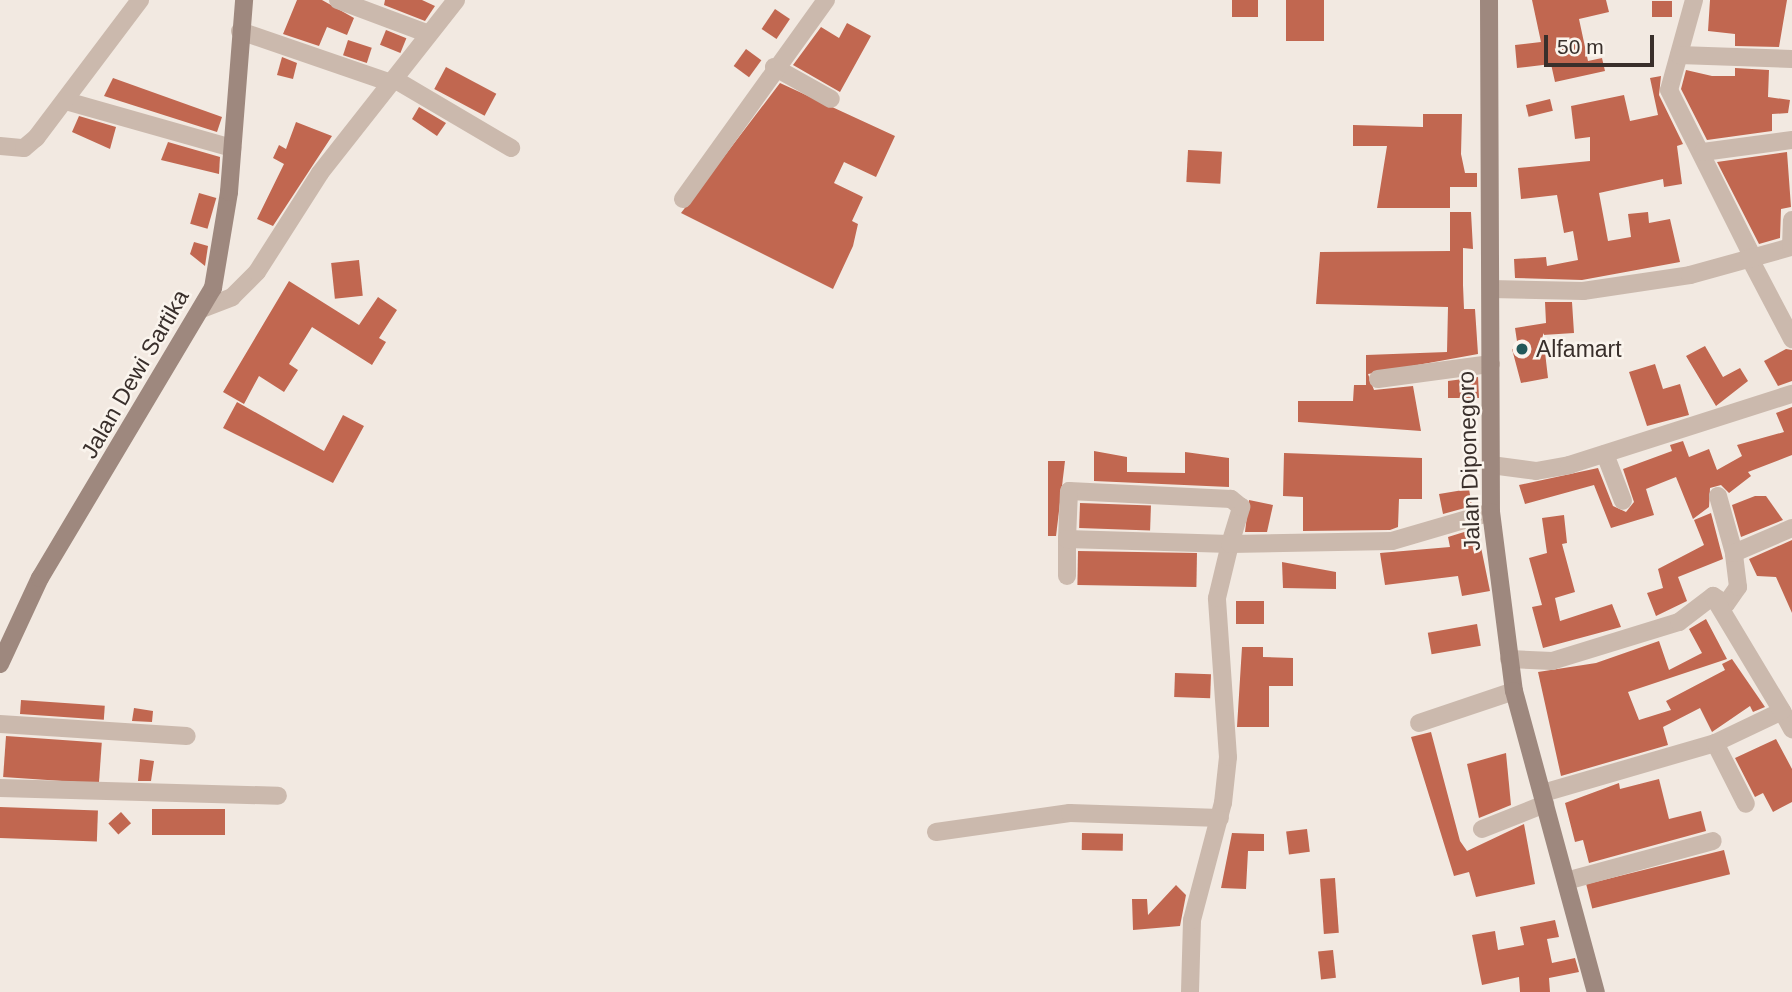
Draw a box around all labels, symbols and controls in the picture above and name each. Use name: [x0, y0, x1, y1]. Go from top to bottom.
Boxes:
scale bar: [1547, 21, 1657, 65]
text: 50 m: [1557, 35, 1604, 58]
street label: Jalan Dewi Sartika: [75, 285, 195, 463]
place label: Alfamart: [1536, 335, 1622, 363]
marker: Alfamart: [1514, 341, 1530, 357]
street label: Jalan Diponegoro: [1452, 370, 1486, 552]

